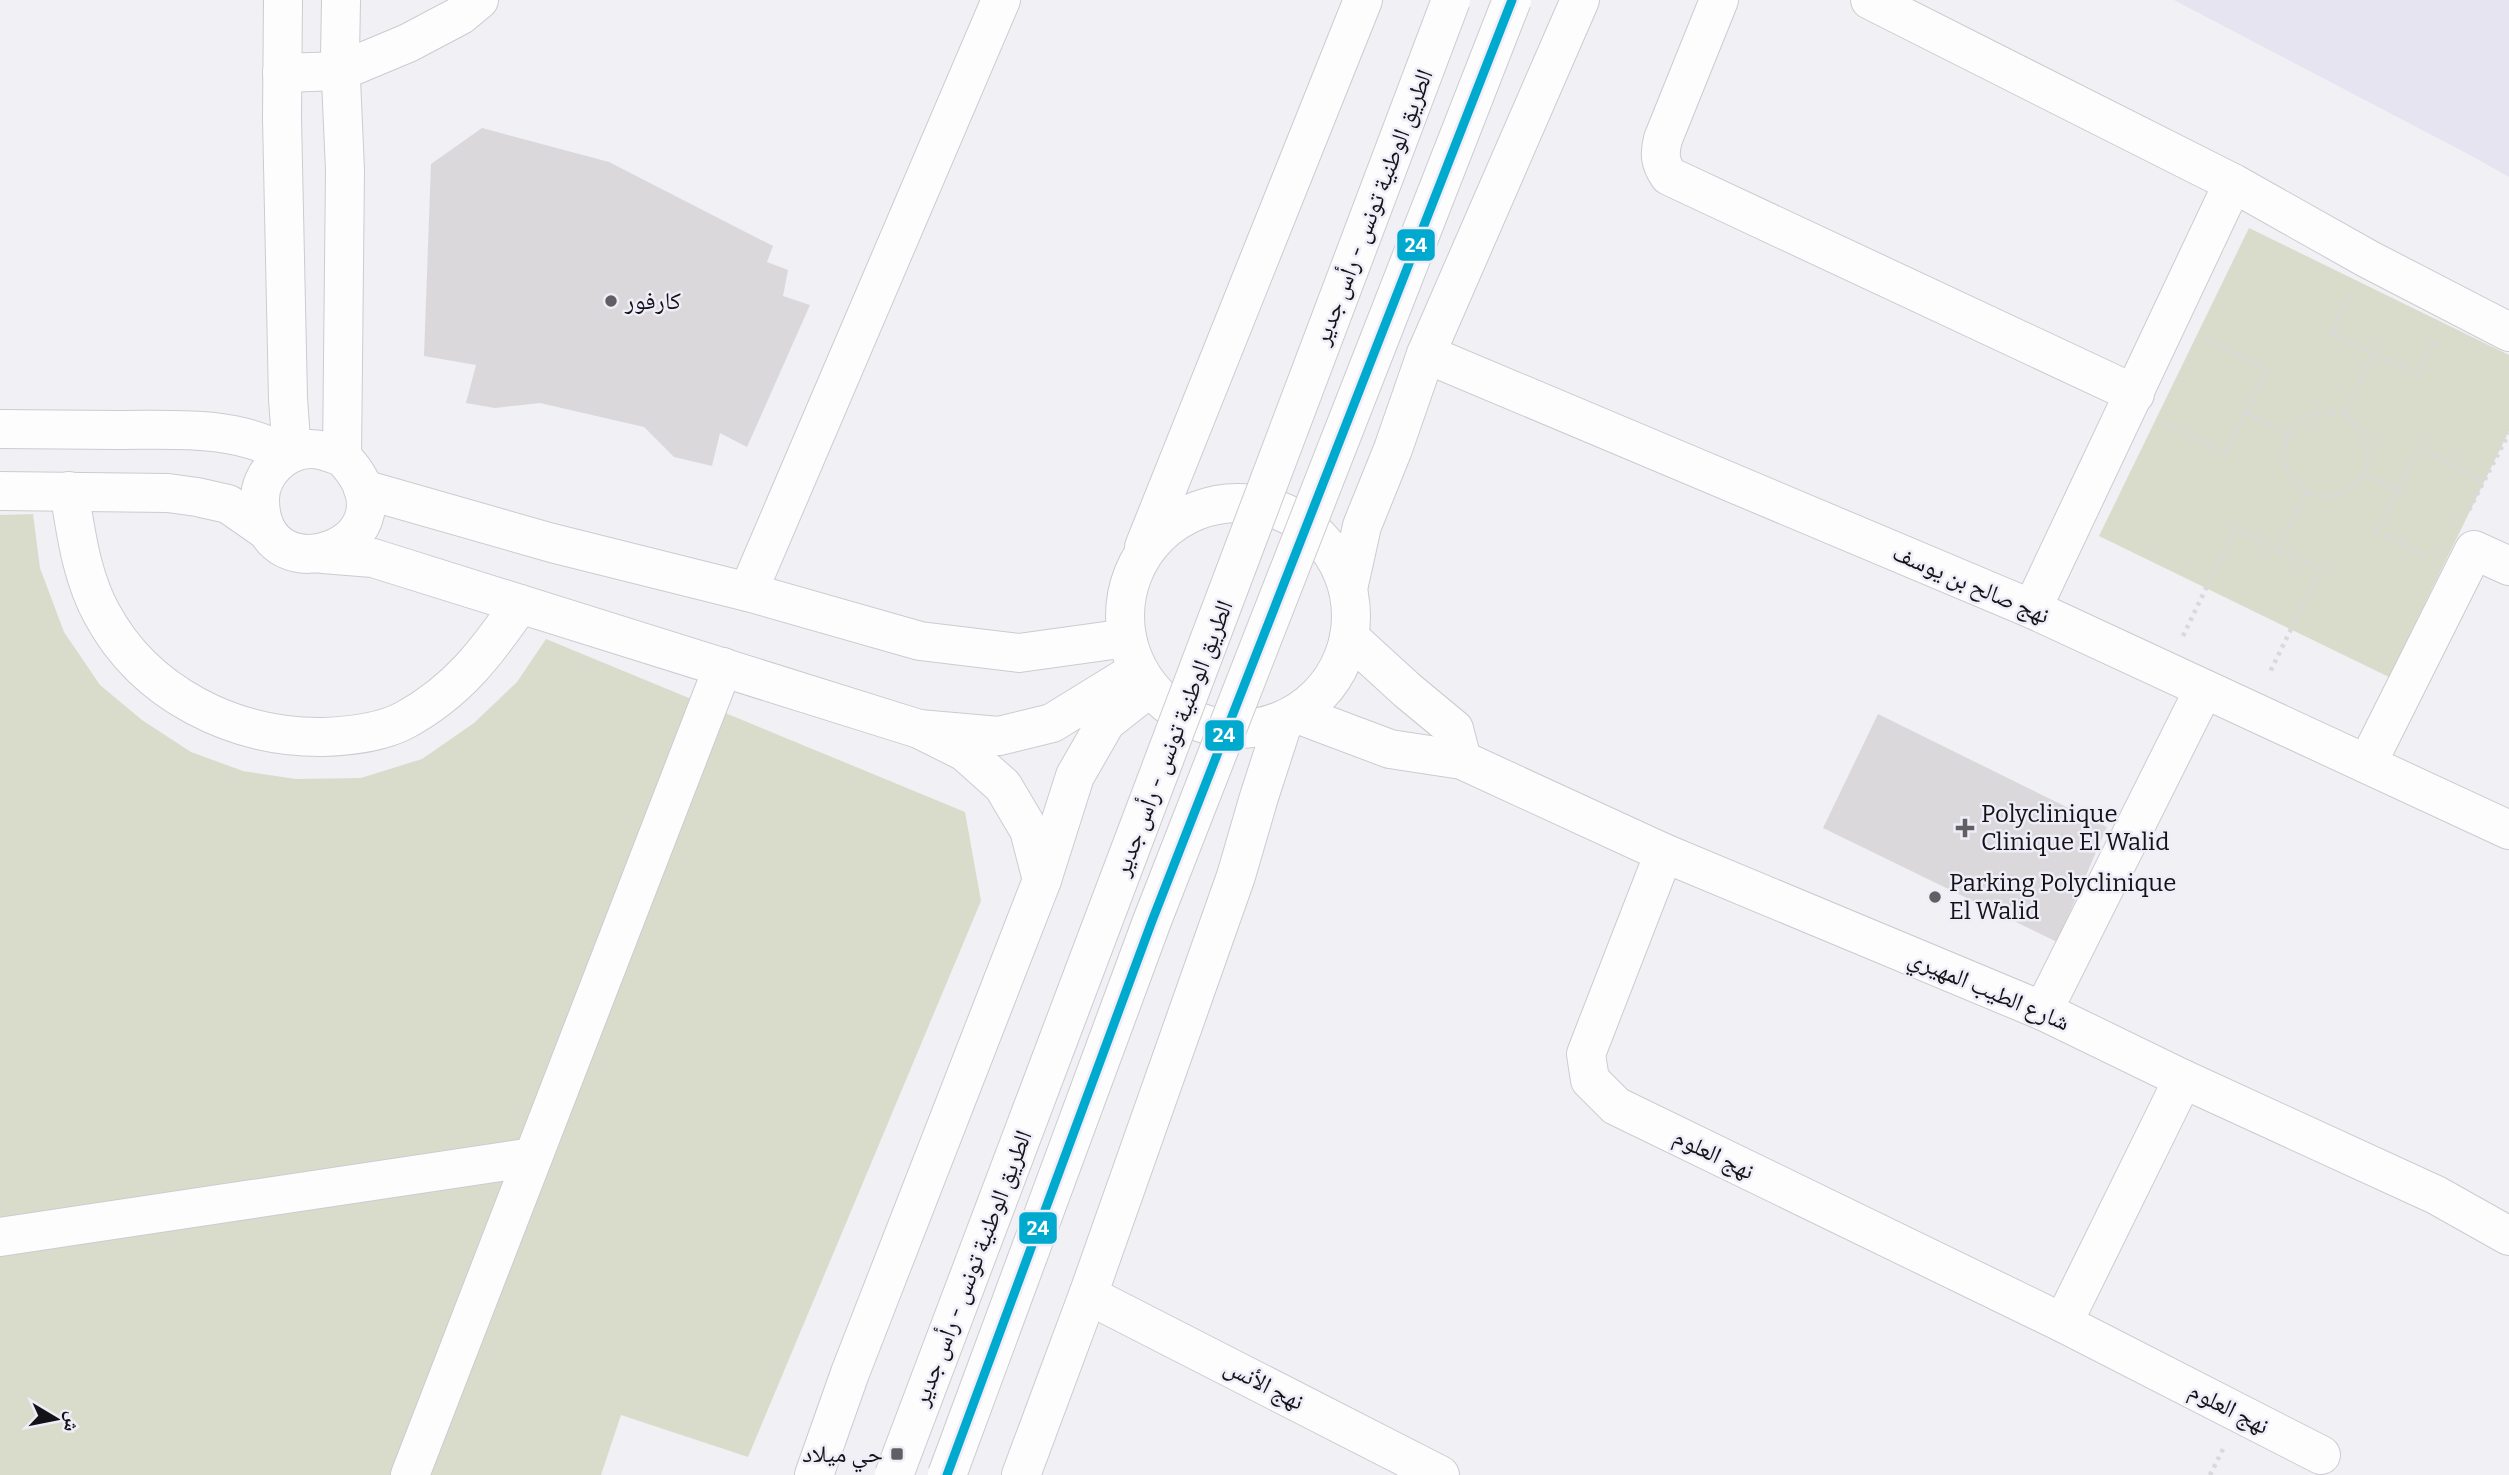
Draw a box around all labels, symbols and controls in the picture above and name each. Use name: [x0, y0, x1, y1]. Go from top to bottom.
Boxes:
street label: الطريق الوطنية تونس - رأس جدير: [1307, 65, 1439, 350]
line badge: 24: [1396, 228, 1436, 262]
text: 24: [1405, 234, 1428, 257]
place label: كارفور: [624, 287, 681, 315]
marker: كارفور: [603, 293, 619, 309]
street label: نهج صالح بن يوسف: [1888, 538, 2054, 631]
street label: الطريق الوطنية تونس - رأس جدير: [1107, 596, 1239, 881]
line badge: 24: [1204, 719, 1245, 752]
text: 24: [1213, 724, 1236, 747]
place label: Polyclinique Clinique El Walid: [1981, 800, 2169, 856]
marker: Polyclinique Clinique El Walid: [1955, 818, 1975, 838]
place label: Parking Polyclinique El Walid: [1949, 869, 2176, 925]
marker: Parking Polyclinique El Walid: [1927, 889, 1943, 905]
street label: شارع الطيب المهيري: [1902, 943, 2074, 1041]
street label: نهج العلوم: [1668, 1123, 1759, 1187]
street label: الطريق الوطنية تونس - رأس جدير: [906, 1126, 1038, 1411]
line badge: 24: [1018, 1211, 1058, 1245]
text: 24: [1027, 1217, 1050, 1240]
street label: نهج الأنس: [1219, 1352, 1309, 1417]
street label: نهج العلوم: [2183, 1376, 2274, 1442]
north arrow: [21, 1384, 91, 1454]
text: ش: [59, 1410, 85, 1434]
place label: حي ميلاد: [802, 1440, 883, 1473]
marker: حي ميلاد: [889, 1446, 905, 1462]

